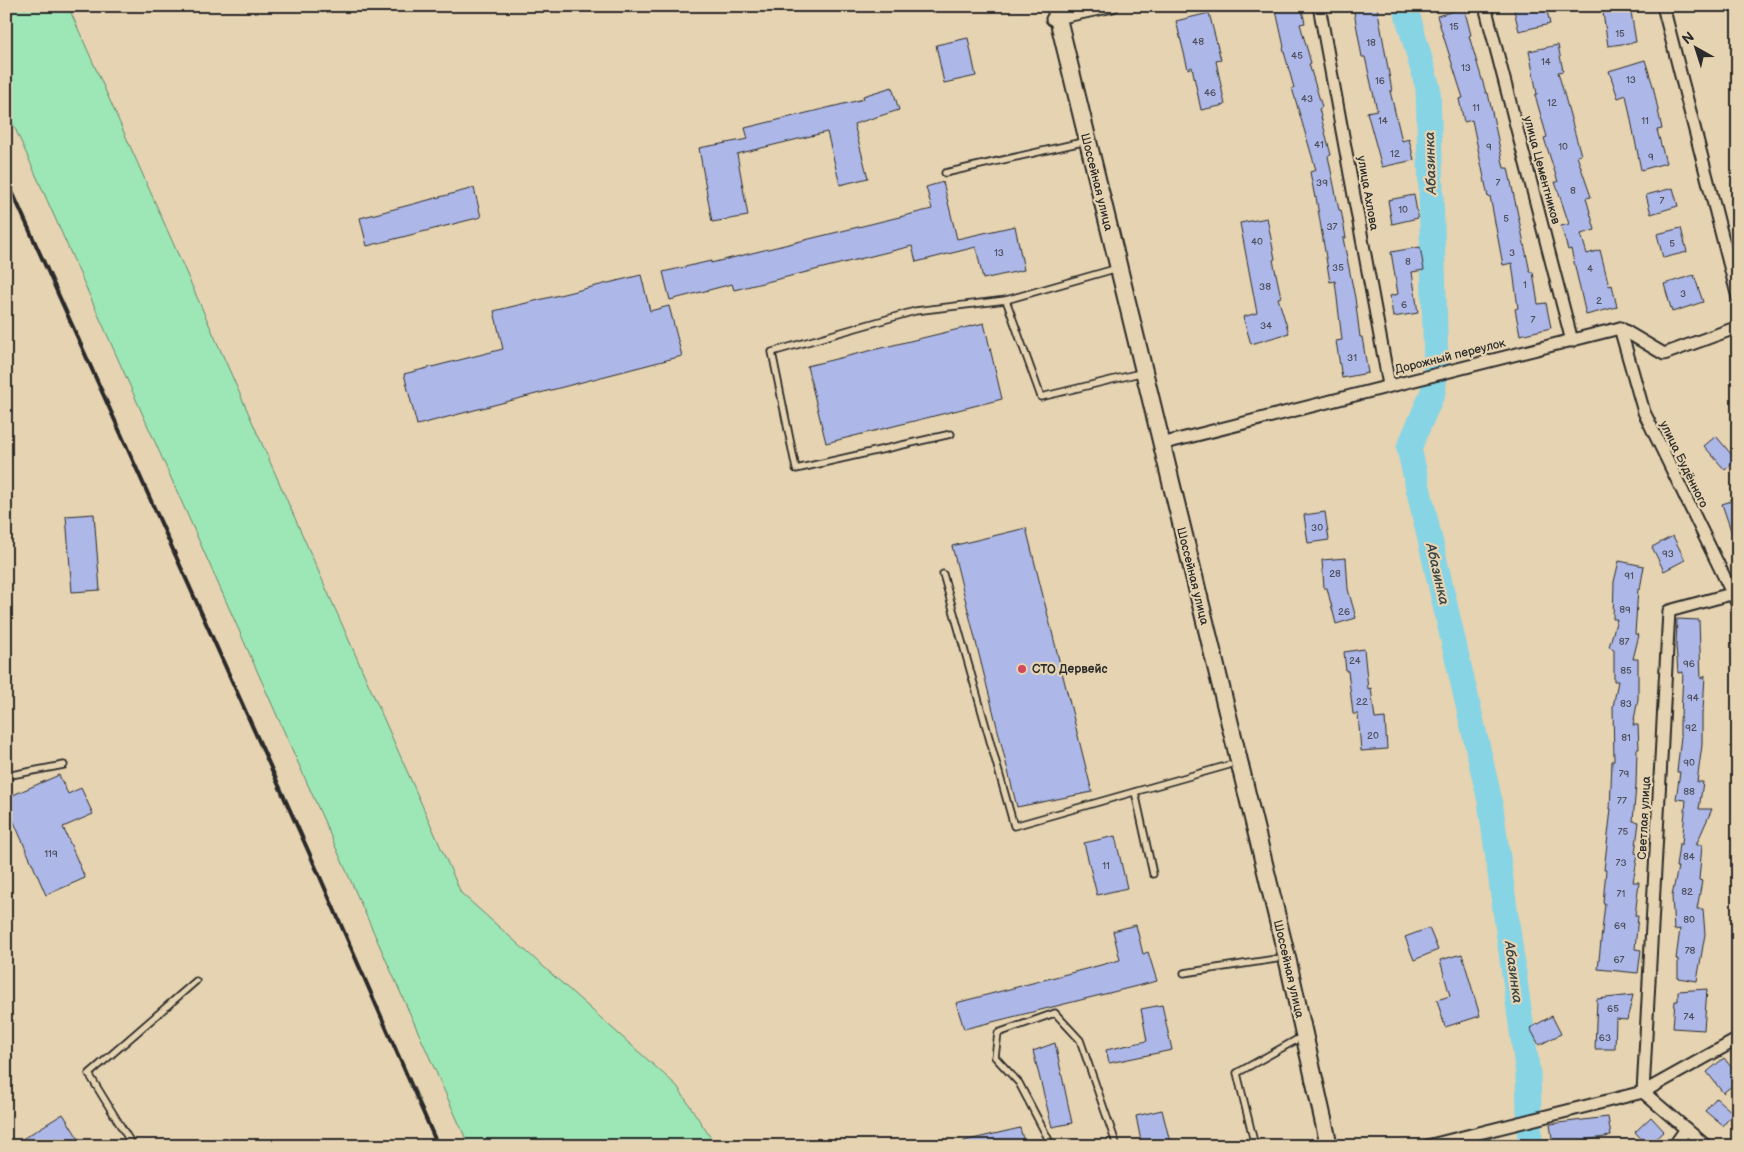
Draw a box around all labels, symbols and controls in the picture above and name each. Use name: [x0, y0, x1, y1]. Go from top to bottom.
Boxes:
house number: 15: [1449, 21, 1459, 33]
north arrow: [1672, 22, 1722, 72]
house number: 15: [1615, 28, 1625, 40]
text: N: [1679, 28, 1698, 48]
house number: 48: [1192, 36, 1204, 48]
house number: 18: [1366, 37, 1376, 49]
house number: 45: [1291, 50, 1303, 62]
house number: 14: [1541, 56, 1551, 68]
house number: 13: [1461, 62, 1471, 74]
house number: 13: [1626, 74, 1636, 86]
house number: 16: [1375, 75, 1385, 87]
house number: 46: [1204, 87, 1216, 99]
house number: 43: [1301, 93, 1313, 105]
house number: 12: [1547, 97, 1557, 109]
house number: 11: [1472, 102, 1480, 114]
street label: улица Цементников: [1520, 114, 1563, 227]
house number: 14: [1378, 115, 1388, 127]
house number: 11: [1641, 115, 1649, 127]
water label: Абазинка: [1421, 131, 1440, 196]
street label: Шоссейная улица: [1077, 132, 1116, 233]
house number: 41: [1314, 139, 1324, 151]
house number: 9: [1486, 141, 1492, 153]
house number: 10: [1558, 141, 1568, 153]
house number: 12: [1390, 148, 1400, 160]
house number: 9: [1648, 151, 1654, 163]
street label: улица Ахлова: [1354, 155, 1381, 232]
house number: 39: [1316, 177, 1328, 189]
house number: 7: [1496, 177, 1501, 189]
house number: 8: [1570, 185, 1576, 197]
house number: 7: [1660, 195, 1665, 207]
house number: 10: [1398, 204, 1408, 216]
house number: 5: [1503, 213, 1509, 225]
house number: 37: [1326, 221, 1338, 233]
house number: 40: [1251, 236, 1263, 248]
house number: 5: [1669, 238, 1675, 250]
house number: 13: [994, 247, 1004, 259]
house number: 3: [1509, 247, 1515, 259]
house number: 8: [1405, 256, 1411, 268]
house number: 35: [1332, 262, 1344, 274]
house number: 4: [1587, 263, 1593, 275]
house number: 1: [1523, 279, 1527, 291]
house number: 38: [1259, 281, 1271, 293]
house number: 3: [1680, 288, 1686, 300]
house number: 2: [1596, 295, 1602, 307]
house number: 6: [1401, 299, 1407, 311]
house number: 7: [1531, 314, 1536, 326]
house number: 34: [1260, 320, 1272, 332]
street label: Дорожный переулок: [1393, 335, 1508, 377]
house number: 31: [1347, 352, 1357, 364]
street label: улица Будённого: [1656, 418, 1711, 510]
house number: 30: [1311, 522, 1323, 534]
street label: Шоссейная улица: [1173, 526, 1212, 627]
water label: Абазинка: [1422, 541, 1453, 607]
house number: 93: [1662, 548, 1674, 560]
house number: 28: [1329, 568, 1341, 580]
house number: 91: [1624, 570, 1634, 582]
house number: 89: [1619, 604, 1631, 616]
house number: 26: [1338, 606, 1350, 618]
house number: 87: [1619, 636, 1629, 648]
house number: 24: [1349, 655, 1361, 667]
house number: 96: [1683, 658, 1695, 670]
place label: СТО Дервейс: [1032, 662, 1108, 677]
marker: СТО Дервейс: [1016, 663, 1028, 675]
house number: 85: [1620, 665, 1632, 677]
house number: 94: [1687, 692, 1699, 704]
house number: 22: [1356, 696, 1368, 708]
house number: 83: [1620, 698, 1632, 710]
house number: 92: [1685, 722, 1697, 734]
house number: 20: [1367, 730, 1379, 742]
house number: 81: [1621, 732, 1631, 744]
house number: 90: [1683, 757, 1695, 769]
house number: 79: [1619, 768, 1630, 780]
street label: Светлая улица: [1635, 776, 1654, 860]
house number: 88: [1683, 786, 1695, 798]
house number: 77: [1617, 795, 1627, 807]
house number: 75: [1618, 826, 1629, 838]
house number: 119: [44, 848, 58, 860]
house number: 84: [1683, 851, 1695, 863]
house number: 73: [1615, 857, 1627, 869]
house number: 11: [1102, 860, 1110, 872]
house number: 82: [1681, 886, 1693, 898]
house number: 71: [1617, 888, 1626, 900]
house number: 80: [1683, 914, 1695, 926]
street label: Шоссейная улица: [1270, 919, 1307, 1020]
house number: 69: [1614, 920, 1626, 932]
water label: Абазинка: [1501, 939, 1526, 1004]
house number: 78: [1685, 945, 1696, 957]
house number: 67: [1613, 954, 1625, 966]
house number: 65: [1607, 1003, 1619, 1015]
house number: 74: [1683, 1011, 1695, 1023]
house number: 63: [1599, 1032, 1611, 1044]

